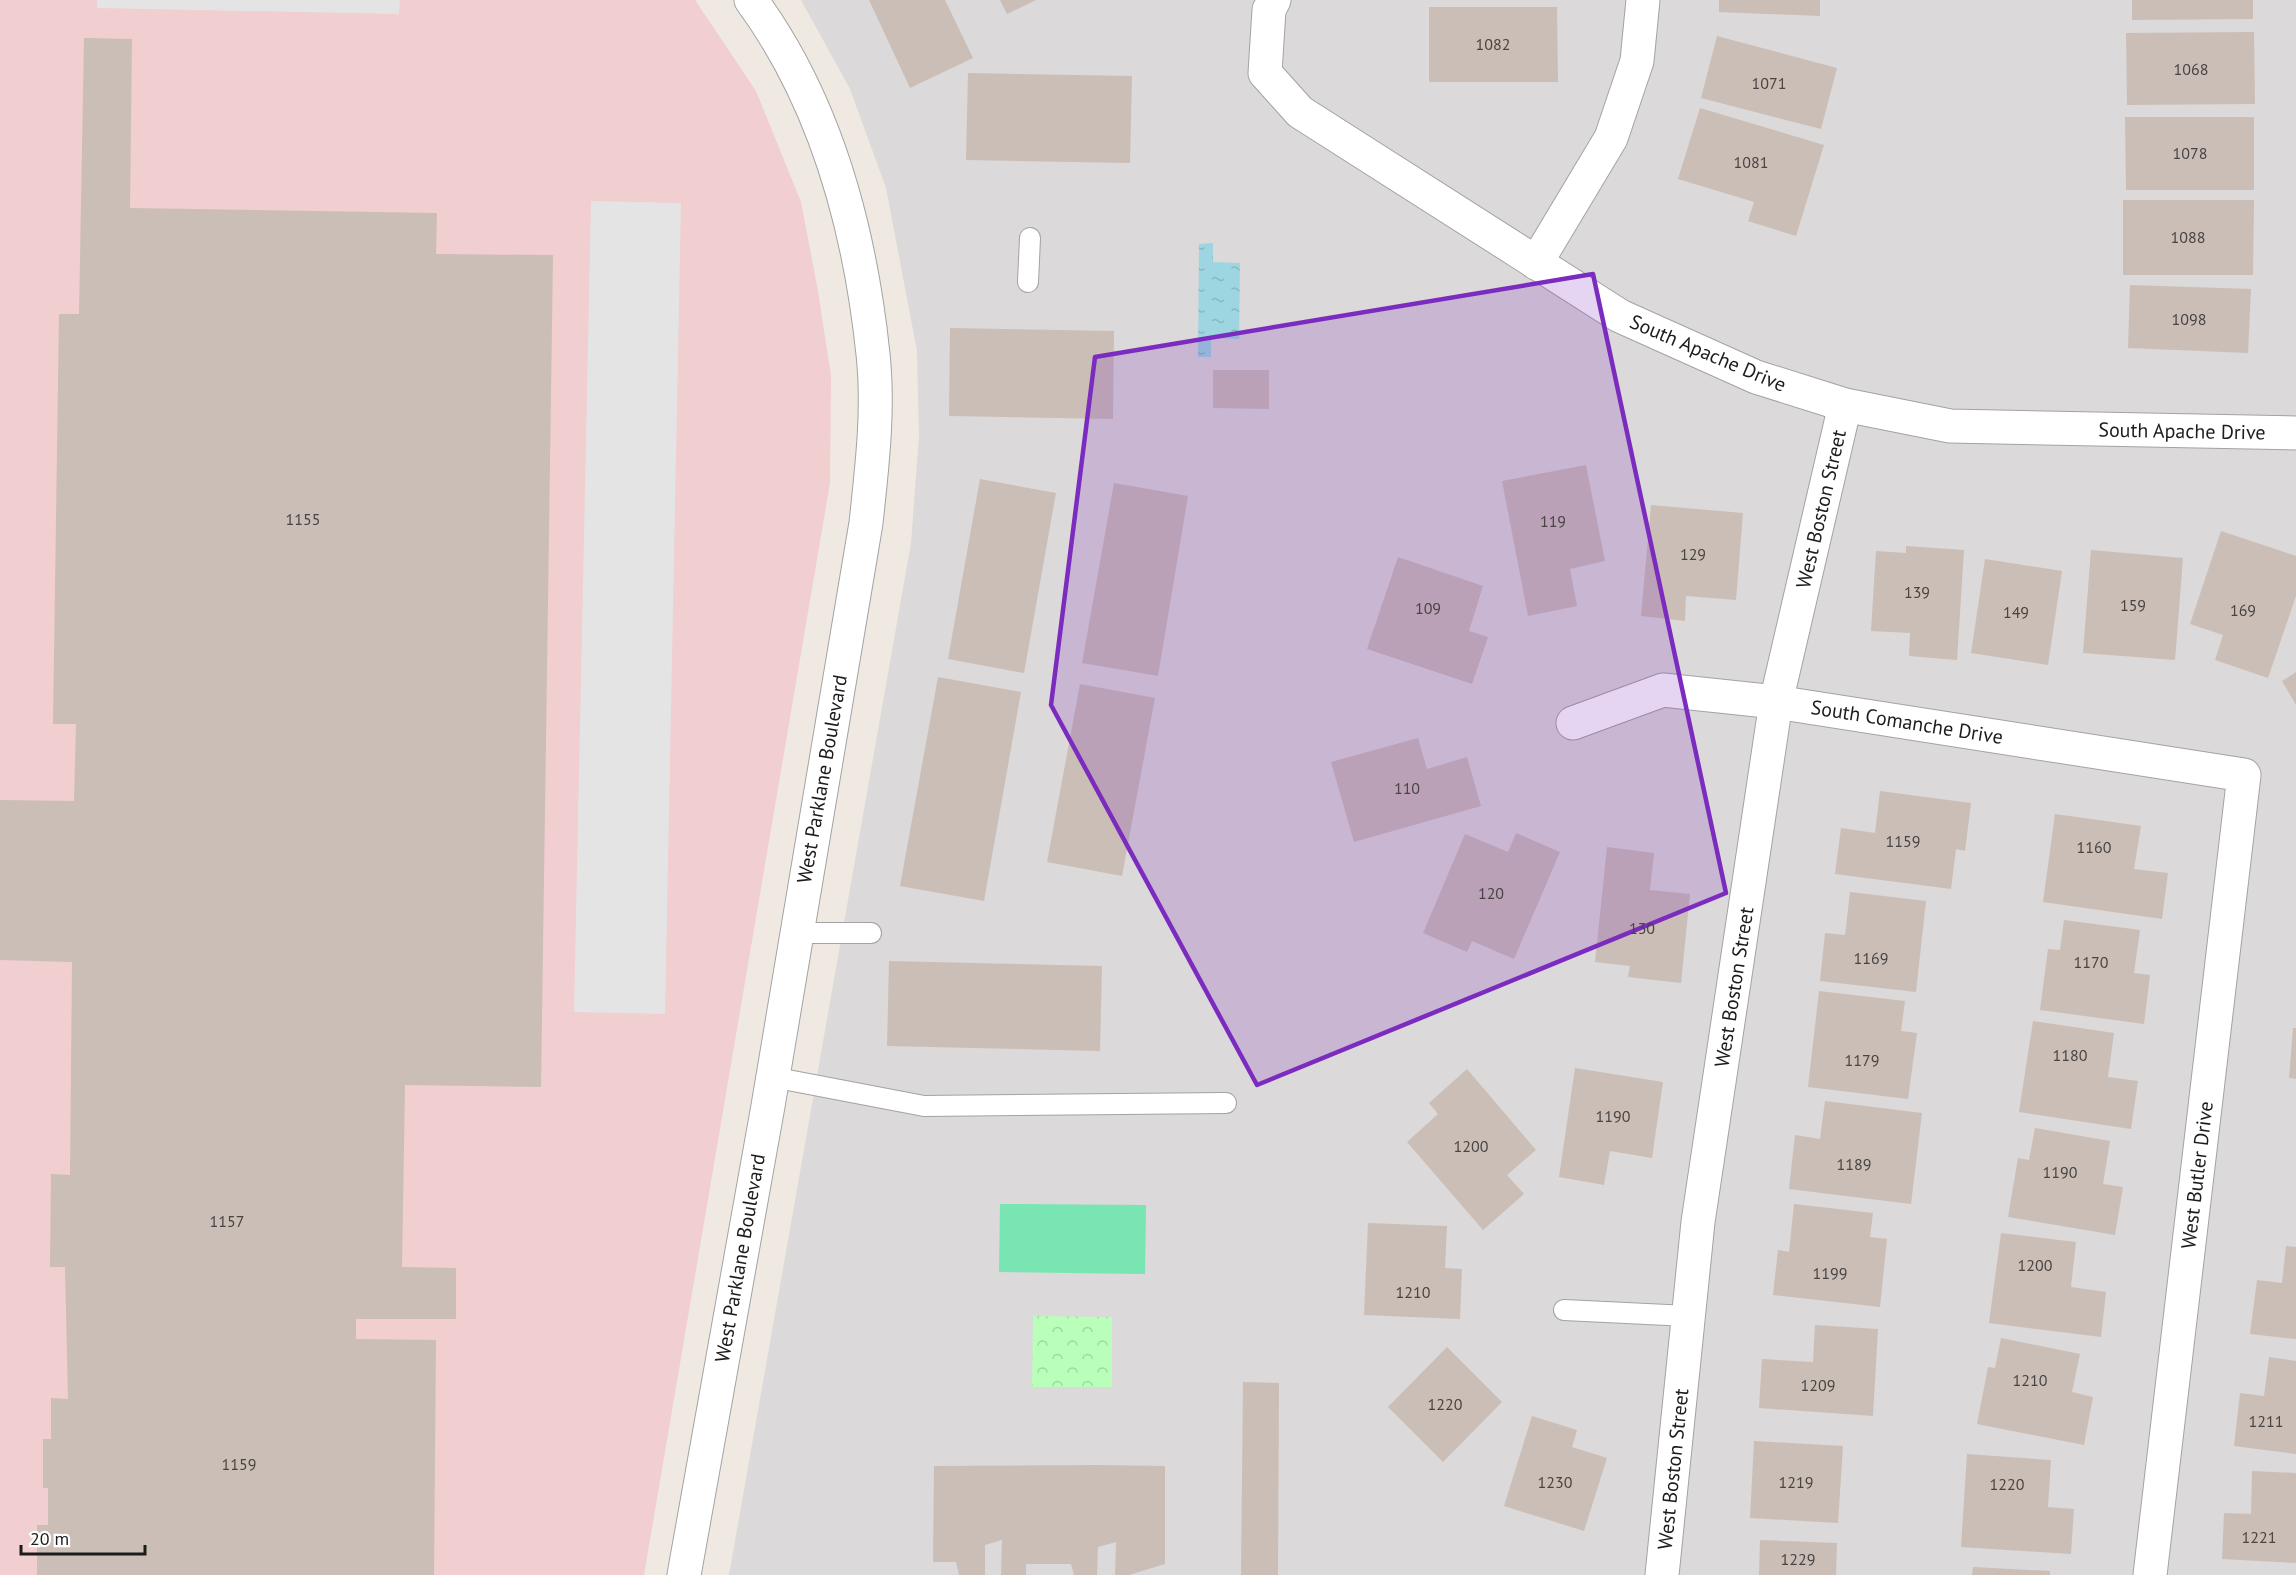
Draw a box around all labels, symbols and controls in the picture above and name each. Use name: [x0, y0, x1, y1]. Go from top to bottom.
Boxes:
house number: 1082: [1476, 34, 1510, 54]
house number: 1068: [2174, 59, 2208, 79]
house number: 1071: [1752, 73, 1786, 93]
house number: 1078: [2173, 143, 2207, 163]
house number: 1081: [1734, 152, 1768, 172]
house number: 1088: [2171, 227, 2205, 247]
street label: South Apache Drive: [1626, 308, 1790, 398]
house number: 1098: [2172, 309, 2206, 329]
street label: South Apache Drive: [2098, 417, 2266, 445]
street label: West Boston Street: [1790, 427, 1852, 591]
house number: 1155: [286, 509, 320, 529]
house number: 119: [1540, 511, 1566, 531]
house number: 129: [1680, 544, 1706, 564]
house number: 139: [1904, 582, 1930, 602]
house number: 159: [2120, 595, 2146, 615]
house number: 109: [1415, 598, 1441, 618]
house number: 169: [2230, 600, 2256, 620]
house number: 149: [2003, 602, 2029, 622]
street label: West Parklane Boulevard: [791, 673, 853, 885]
street label: South Comanche Drive: [1809, 694, 2005, 750]
house number: 110: [1394, 778, 1420, 798]
house number: 1159: [1886, 831, 1920, 851]
house number: 1160: [2077, 837, 2112, 857]
house number: 120: [1478, 883, 1504, 903]
street label: West Boston Street: [1708, 905, 1760, 1069]
house number: 130: [1629, 918, 1655, 938]
house number: 1169: [1854, 948, 1888, 968]
house number: 1170: [2074, 952, 2109, 972]
house number: 1180: [2053, 1045, 2088, 1065]
house number: 1179: [1845, 1050, 1879, 1070]
street label: West Butler Drive: [2175, 1100, 2219, 1250]
house number: 1190: [1596, 1106, 1631, 1126]
house number: 1200: [1454, 1136, 1489, 1156]
street label: West Parklane Boulevard: [709, 1152, 771, 1364]
house number: 1189: [1837, 1154, 1871, 1174]
house number: 1190: [2043, 1162, 2078, 1182]
house number: 1157: [210, 1211, 244, 1231]
house number: 1200: [2018, 1255, 2053, 1275]
house number: 1199: [1813, 1263, 1847, 1283]
house number: 1210: [1396, 1282, 1431, 1302]
house number: 1210: [2013, 1370, 2048, 1390]
house number: 1209: [1801, 1375, 1835, 1395]
street label: West Boston Street: [1652, 1387, 1694, 1551]
house number: 1220: [1428, 1394, 1463, 1414]
house number: 1211: [2249, 1411, 2283, 1431]
house number: 1159: [222, 1454, 256, 1474]
house number: 1230: [1538, 1472, 1573, 1492]
house number: 1219: [1779, 1472, 1813, 1492]
house number: 1220: [1990, 1474, 2025, 1494]
scale bar: [21, 1518, 146, 1556]
text: 20 m: [30, 1527, 69, 1550]
house number: 1221: [2242, 1527, 2276, 1547]
house number: 1229: [1781, 1549, 1815, 1569]

